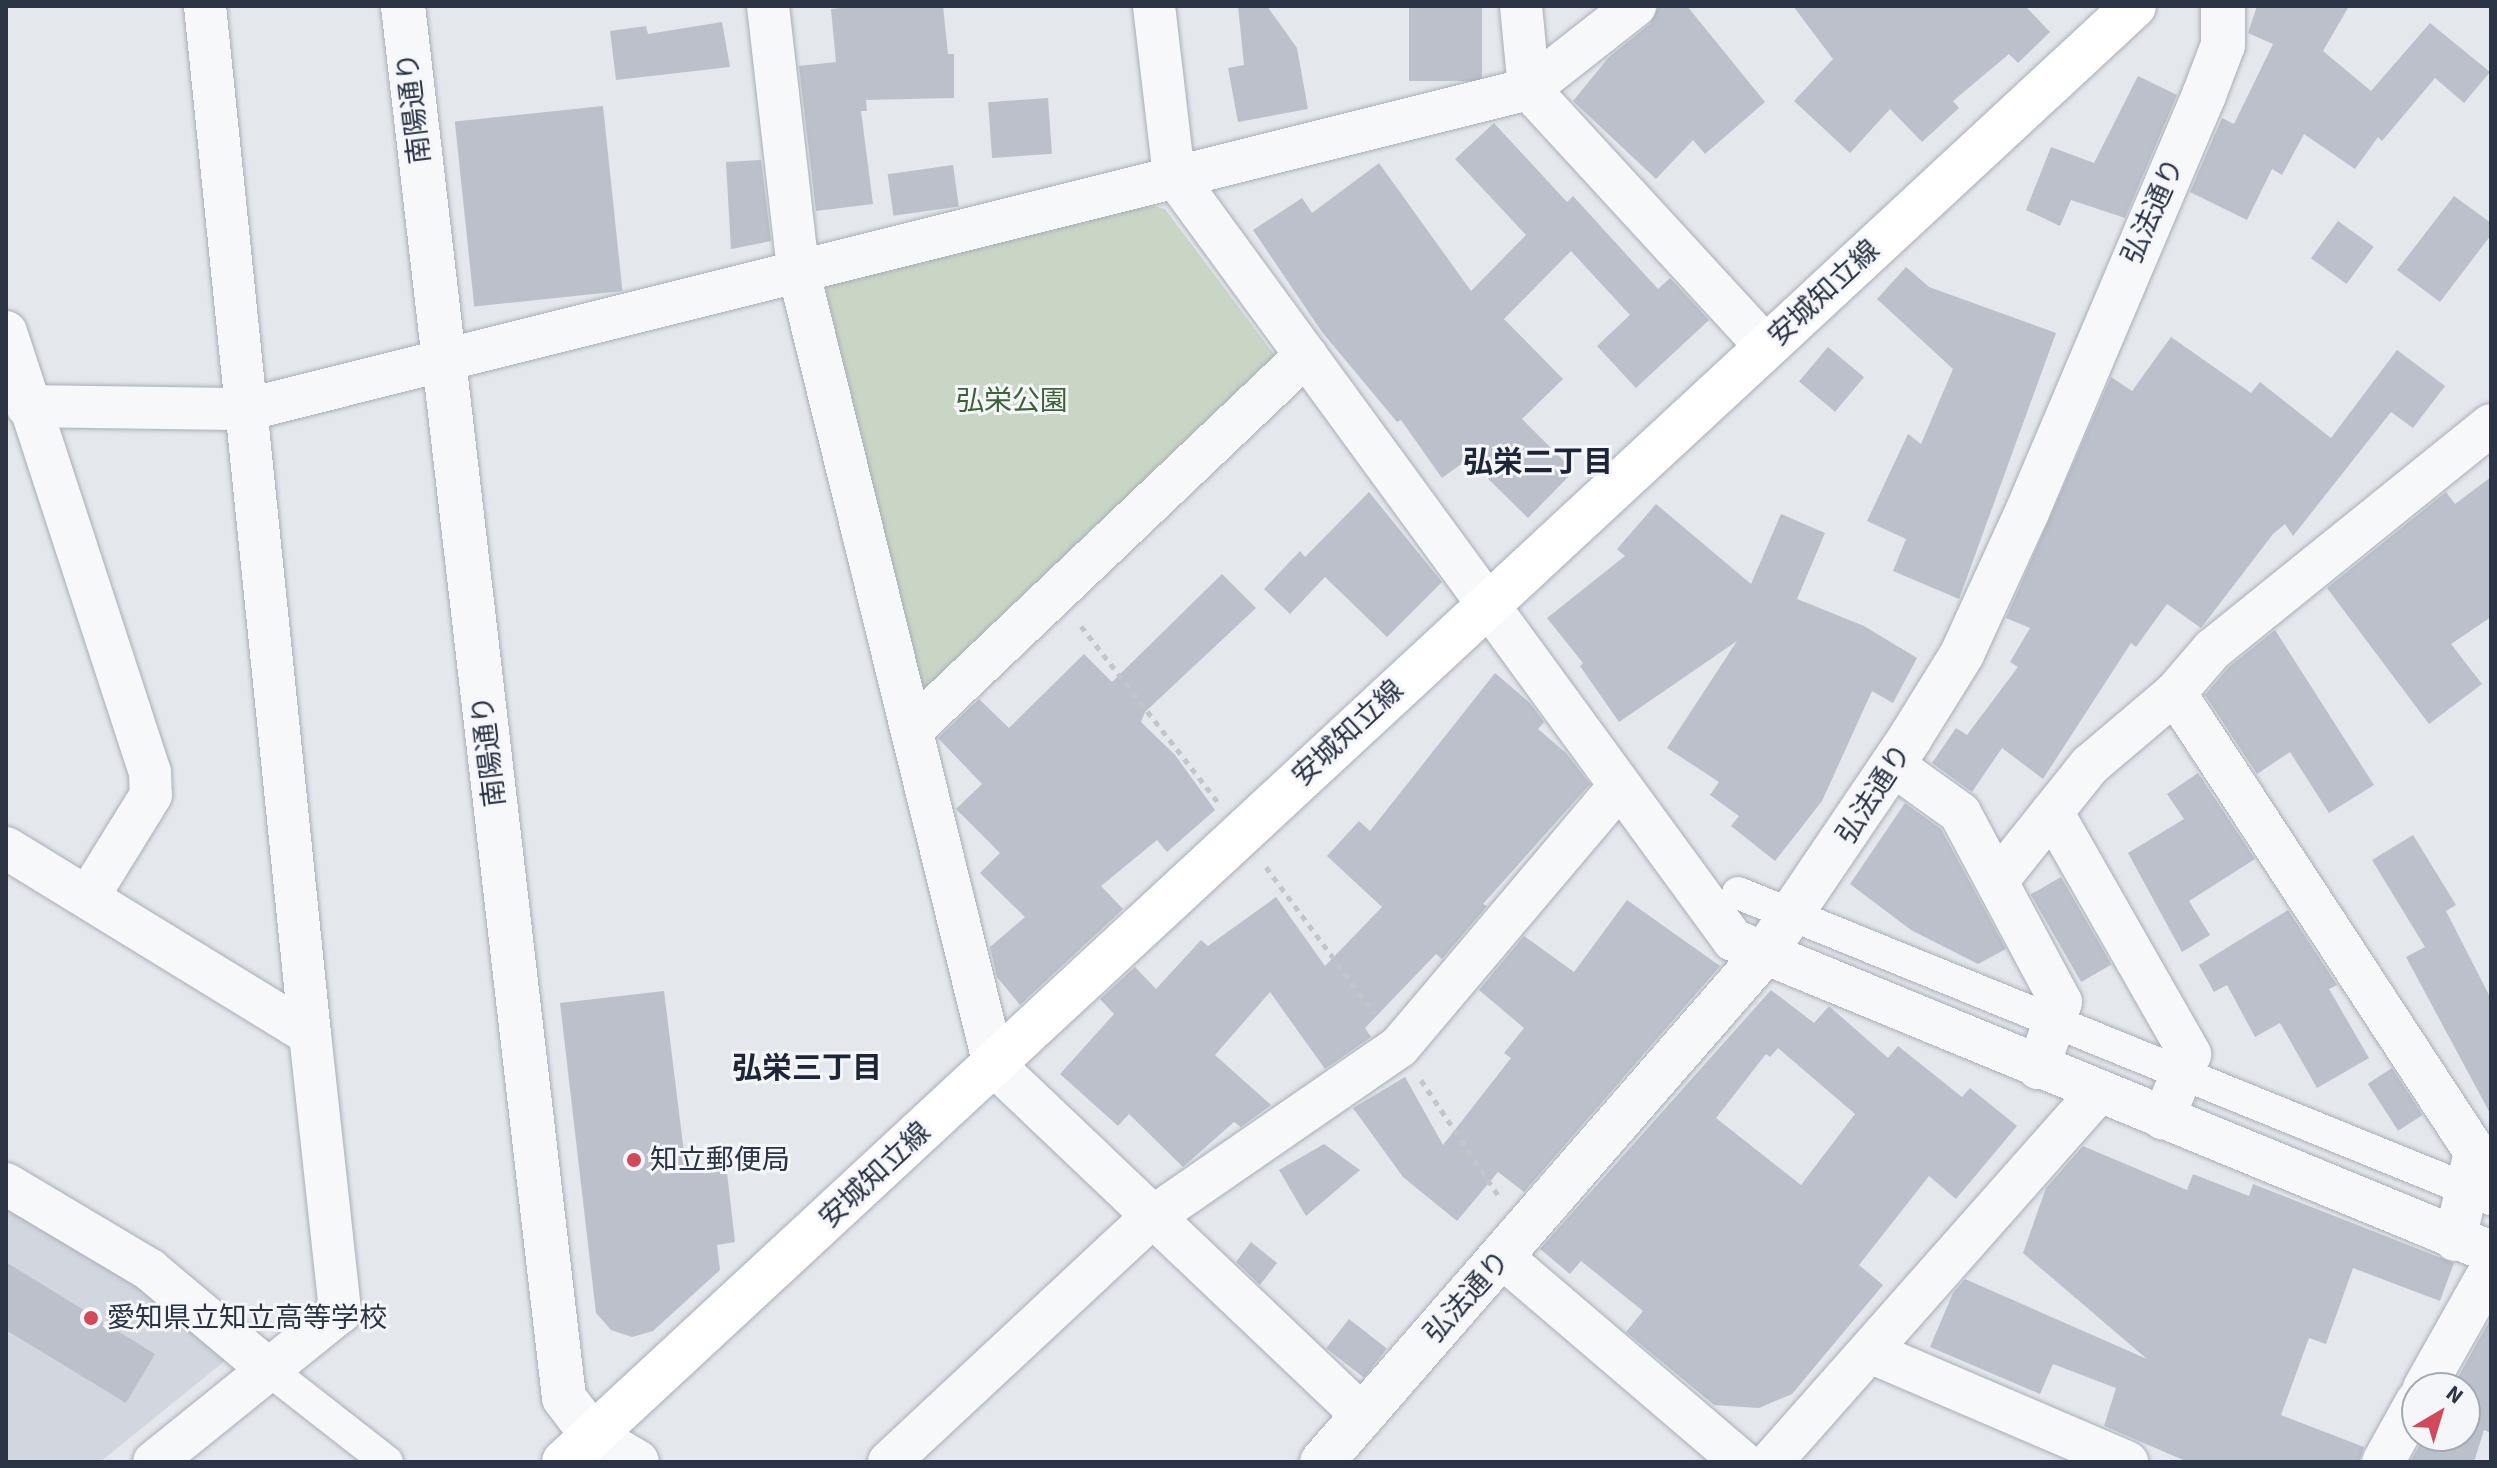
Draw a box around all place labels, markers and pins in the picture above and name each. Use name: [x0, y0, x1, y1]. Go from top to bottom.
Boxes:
place label: 知立郵便局: [650, 1143, 790, 1177]
marker: 知立郵便局: [625, 1151, 643, 1169]
place label: 愛知県立知立高等学校: [107, 1301, 387, 1335]
marker: 愛知県立知立高等学校: [82, 1309, 100, 1327]

